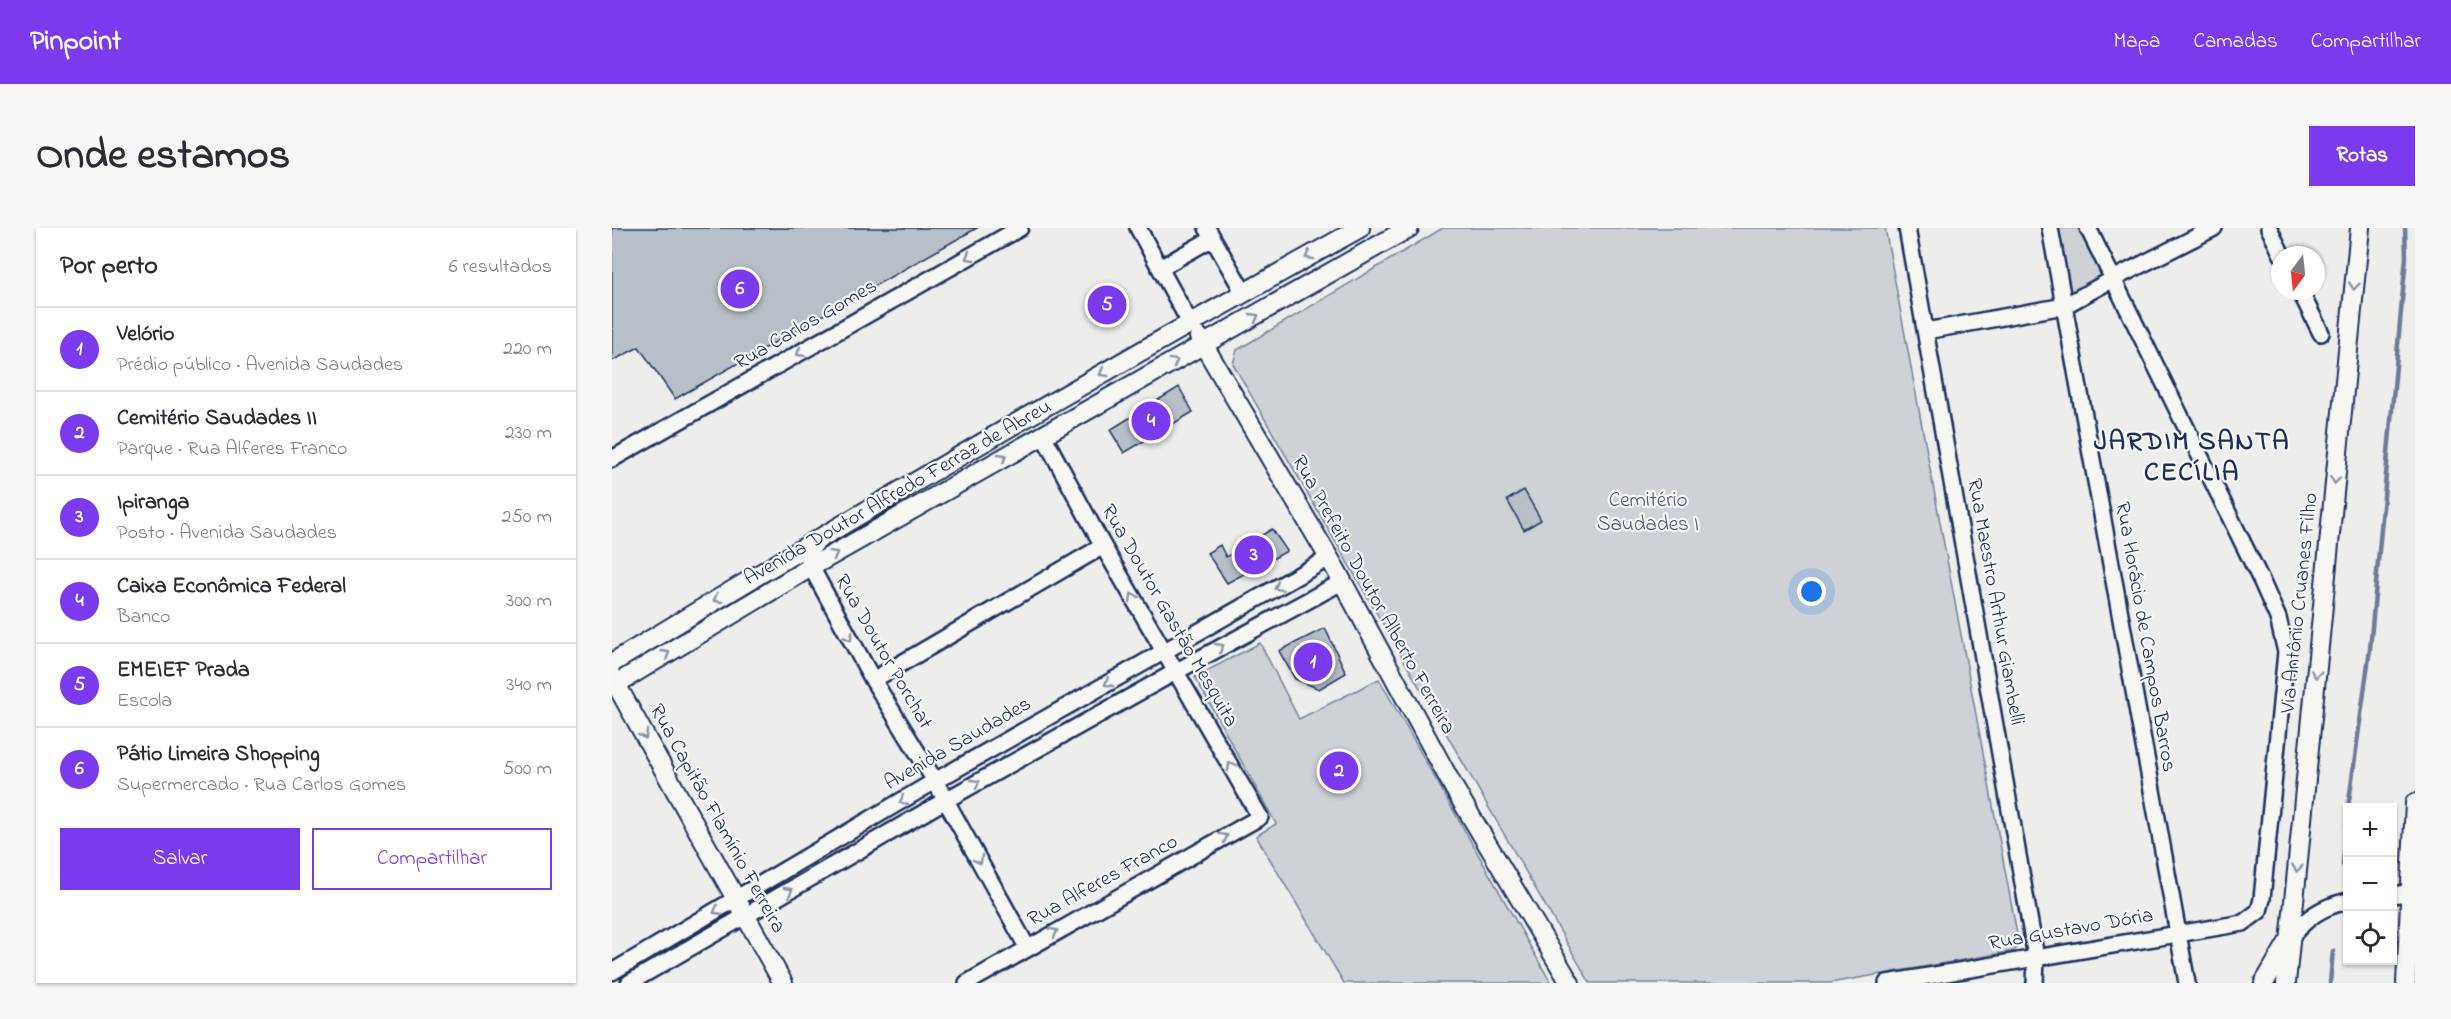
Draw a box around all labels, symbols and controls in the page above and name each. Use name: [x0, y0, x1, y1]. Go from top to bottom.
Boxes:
text: Pinpoint: [30, 22, 121, 63]
text: Mapa: [2114, 27, 2160, 57]
text: Camadas: [2193, 27, 2278, 57]
text: Compartilhar: [2311, 27, 2421, 57]
text: Onde estamos: [36, 126, 290, 187]
button: Rotas: [2309, 126, 2415, 186]
north arrow: [2271, 246, 2325, 300]
text: Por perto: [60, 248, 158, 286]
one-way arrow: [1305, 249, 1315, 261]
one-way arrow: [965, 250, 976, 261]
text: 6 resultados: [449, 253, 552, 282]
pin: 6: [720, 266, 760, 312]
street label: Rua Carlos Gomes: [729, 272, 883, 378]
pin: 5: [1088, 282, 1126, 328]
one-way arrow: [2348, 282, 2361, 291]
one-way arrow: [1249, 313, 1259, 324]
text: Velório: [117, 319, 175, 351]
text: 1: [76, 335, 83, 364]
text: 220 m: [503, 335, 552, 364]
one-way arrow: [796, 346, 806, 357]
text: Prédio público · Avenida Saudades: [117, 351, 403, 380]
one-way arrow: [1167, 358, 1178, 369]
one-way arrow: [1099, 366, 1109, 378]
street label: Avenida Doutor Alfredo Ferraz de Abreu: [739, 392, 1057, 594]
pin: 4: [1132, 398, 1170, 444]
text: Cemitério Saudades II: [117, 403, 317, 435]
text: 2: [75, 419, 84, 448]
text: 230 m: [505, 419, 552, 448]
district label: JARDIM SANTA CECÍLIA: [2094, 423, 2290, 493]
text: Parque · Rua Alferes Franco: [117, 435, 347, 464]
street label: Rua Prefeito Doutor Alberto Ferreira: [1284, 450, 1462, 740]
one-way arrow: [997, 453, 1007, 465]
street label: Rua Maestro Arthur Giambelli: [1959, 476, 2031, 728]
one-way arrow: [2329, 476, 2342, 485]
park label: Cemitério Saudades I: [1597, 486, 1699, 540]
text: Ipiranga: [117, 487, 189, 519]
street label: Via Antônio Cruanes Filho: [2273, 491, 2327, 716]
street label: Rua Doutor Gastão Mesquita: [1093, 499, 1245, 733]
street label: Rua Horácio de Campos Barros: [2106, 500, 2184, 774]
text: 3: [75, 503, 84, 532]
text: 250 m: [501, 503, 552, 532]
text: Posto · Avenida Saudades: [117, 519, 337, 548]
pin: 3: [1234, 532, 1274, 578]
one-way arrow: [828, 550, 838, 561]
street label: Rua Doutor Porchat: [826, 569, 940, 735]
text: Caixa Econômica Federal: [117, 571, 346, 603]
your location: [1797, 577, 1826, 606]
one-way arrow: [1274, 580, 1284, 591]
text: 4: [75, 587, 84, 616]
text: 300 m: [506, 587, 552, 616]
one-way arrow: [713, 592, 723, 604]
one-way arrow: [1129, 593, 1141, 603]
text: Banco: [117, 603, 170, 632]
one-way arrow: [842, 631, 853, 641]
pin: 1: [1294, 640, 1332, 684]
one-way arrow: [1214, 643, 1224, 654]
one-way arrow: [660, 649, 670, 661]
text: EMEIEF Prada: [117, 655, 250, 687]
one-way arrow: [2310, 670, 2323, 679]
text: 5: [74, 671, 85, 700]
text: 340 m: [506, 671, 552, 700]
one-way arrow: [1104, 675, 1114, 687]
text: Escola: [117, 687, 172, 716]
street label: Avenida Saudades: [879, 690, 1037, 798]
street label: Rua Capitão Flamínio Ferreira: [641, 699, 793, 939]
one-way arrow: [637, 729, 649, 739]
text: Pátio Limeira Shopping: [117, 739, 320, 771]
pin: 2: [1320, 748, 1358, 794]
text: 6: [75, 755, 84, 784]
text: 500 m: [503, 755, 552, 784]
one-way arrow: [1227, 762, 1238, 772]
text: Supermercado · Rua Carlos Gomes: [117, 771, 406, 800]
one-way arrow: [970, 779, 981, 790]
one-way arrow: [899, 793, 909, 805]
map controls: [2343, 803, 2397, 965]
button: +: [2343, 803, 2397, 857]
street label: Rua Alferes Franco: [1022, 827, 1184, 935]
button: Salvar: [60, 828, 300, 890]
button: Compartilhar: [312, 828, 552, 890]
one-way arrow: [1218, 833, 1228, 844]
one-way arrow: [972, 854, 983, 864]
button: −: [2343, 857, 2397, 911]
one-way arrow: [2291, 864, 2304, 873]
one-way arrow: [783, 887, 793, 898]
street label: Rua Gustavo Dória: [1986, 901, 2156, 959]
one-way arrow: [713, 903, 723, 915]
button: locate: [2343, 911, 2397, 965]
one-way arrow: [1048, 928, 1058, 939]

